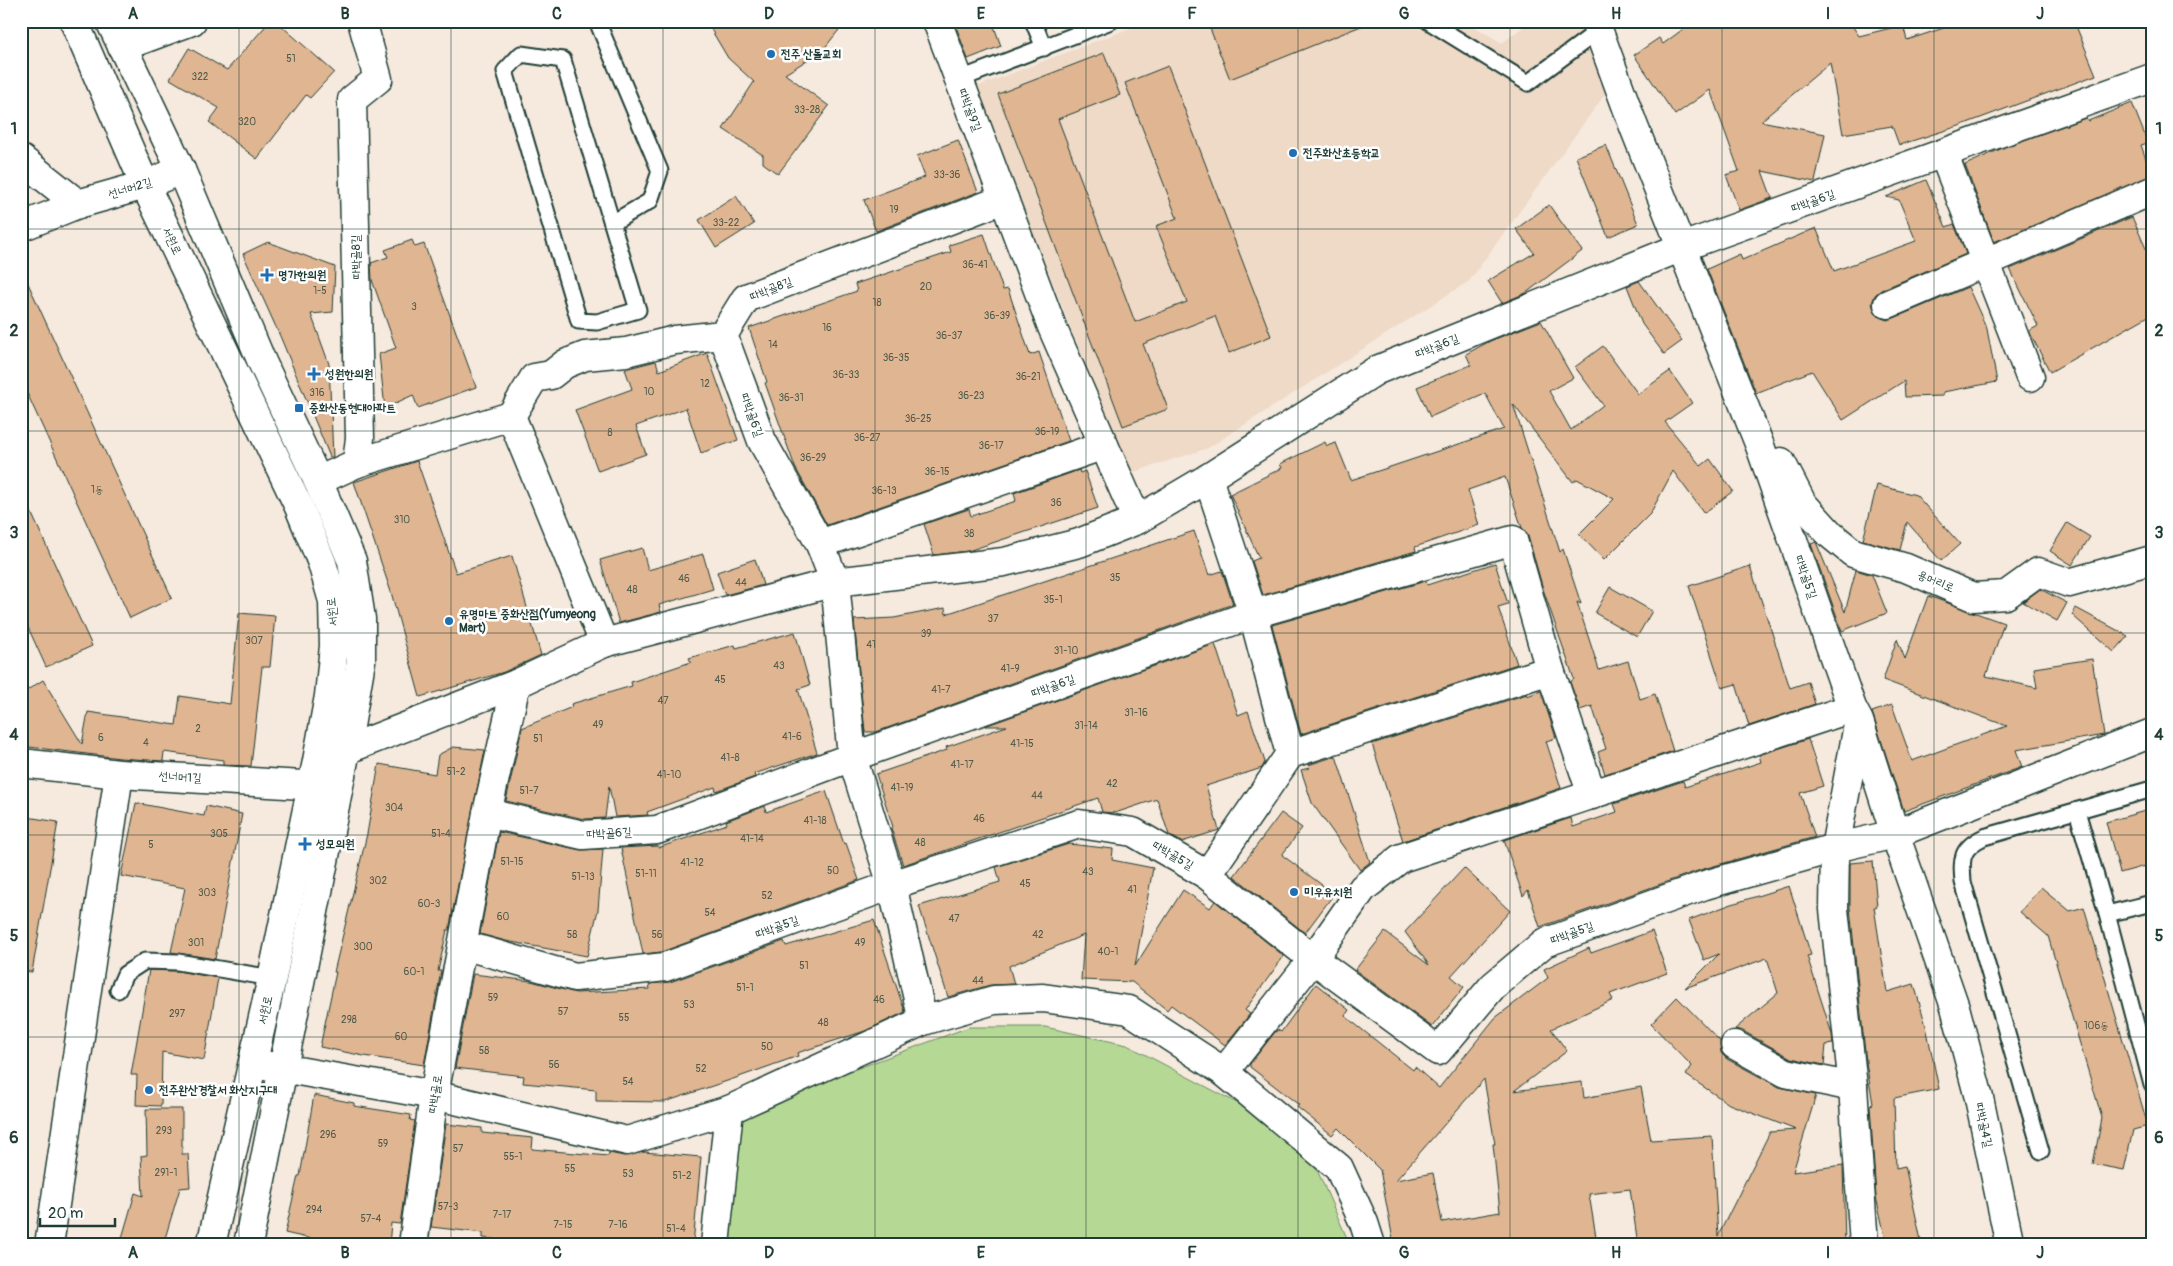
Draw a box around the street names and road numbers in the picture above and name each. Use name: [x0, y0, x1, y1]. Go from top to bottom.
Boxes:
street label: 따박골9길: [955, 87, 985, 134]
street label: 선너머2길: [106, 175, 154, 202]
street label: 따박골6길: [1789, 187, 1837, 216]
street label: 서원로: [159, 225, 184, 258]
street label: 따박골8길: [349, 234, 364, 279]
street label: 따박골8길: [748, 274, 795, 305]
street label: 따박골6길: [1413, 331, 1461, 362]
street label: 따박골6길: [737, 391, 766, 439]
street label: 따박골5길: [1791, 553, 1820, 601]
street label: 용머리로: [1915, 567, 1957, 596]
street label: 서원로: [324, 597, 341, 627]
street label: 따박골6길: [1029, 672, 1077, 701]
street label: 선너머1길: [158, 769, 202, 786]
street label: 따박골6길: [586, 825, 633, 842]
street label: 따박골5길: [1149, 838, 1196, 873]
street label: 따박골5길: [753, 913, 801, 942]
street label: 따박골5길: [1548, 919, 1596, 948]
street label: 서원로: [255, 994, 276, 1026]
street label: 따박골로: [425, 1074, 446, 1114]
street label: 따박골4길: [1971, 1101, 1996, 1149]

